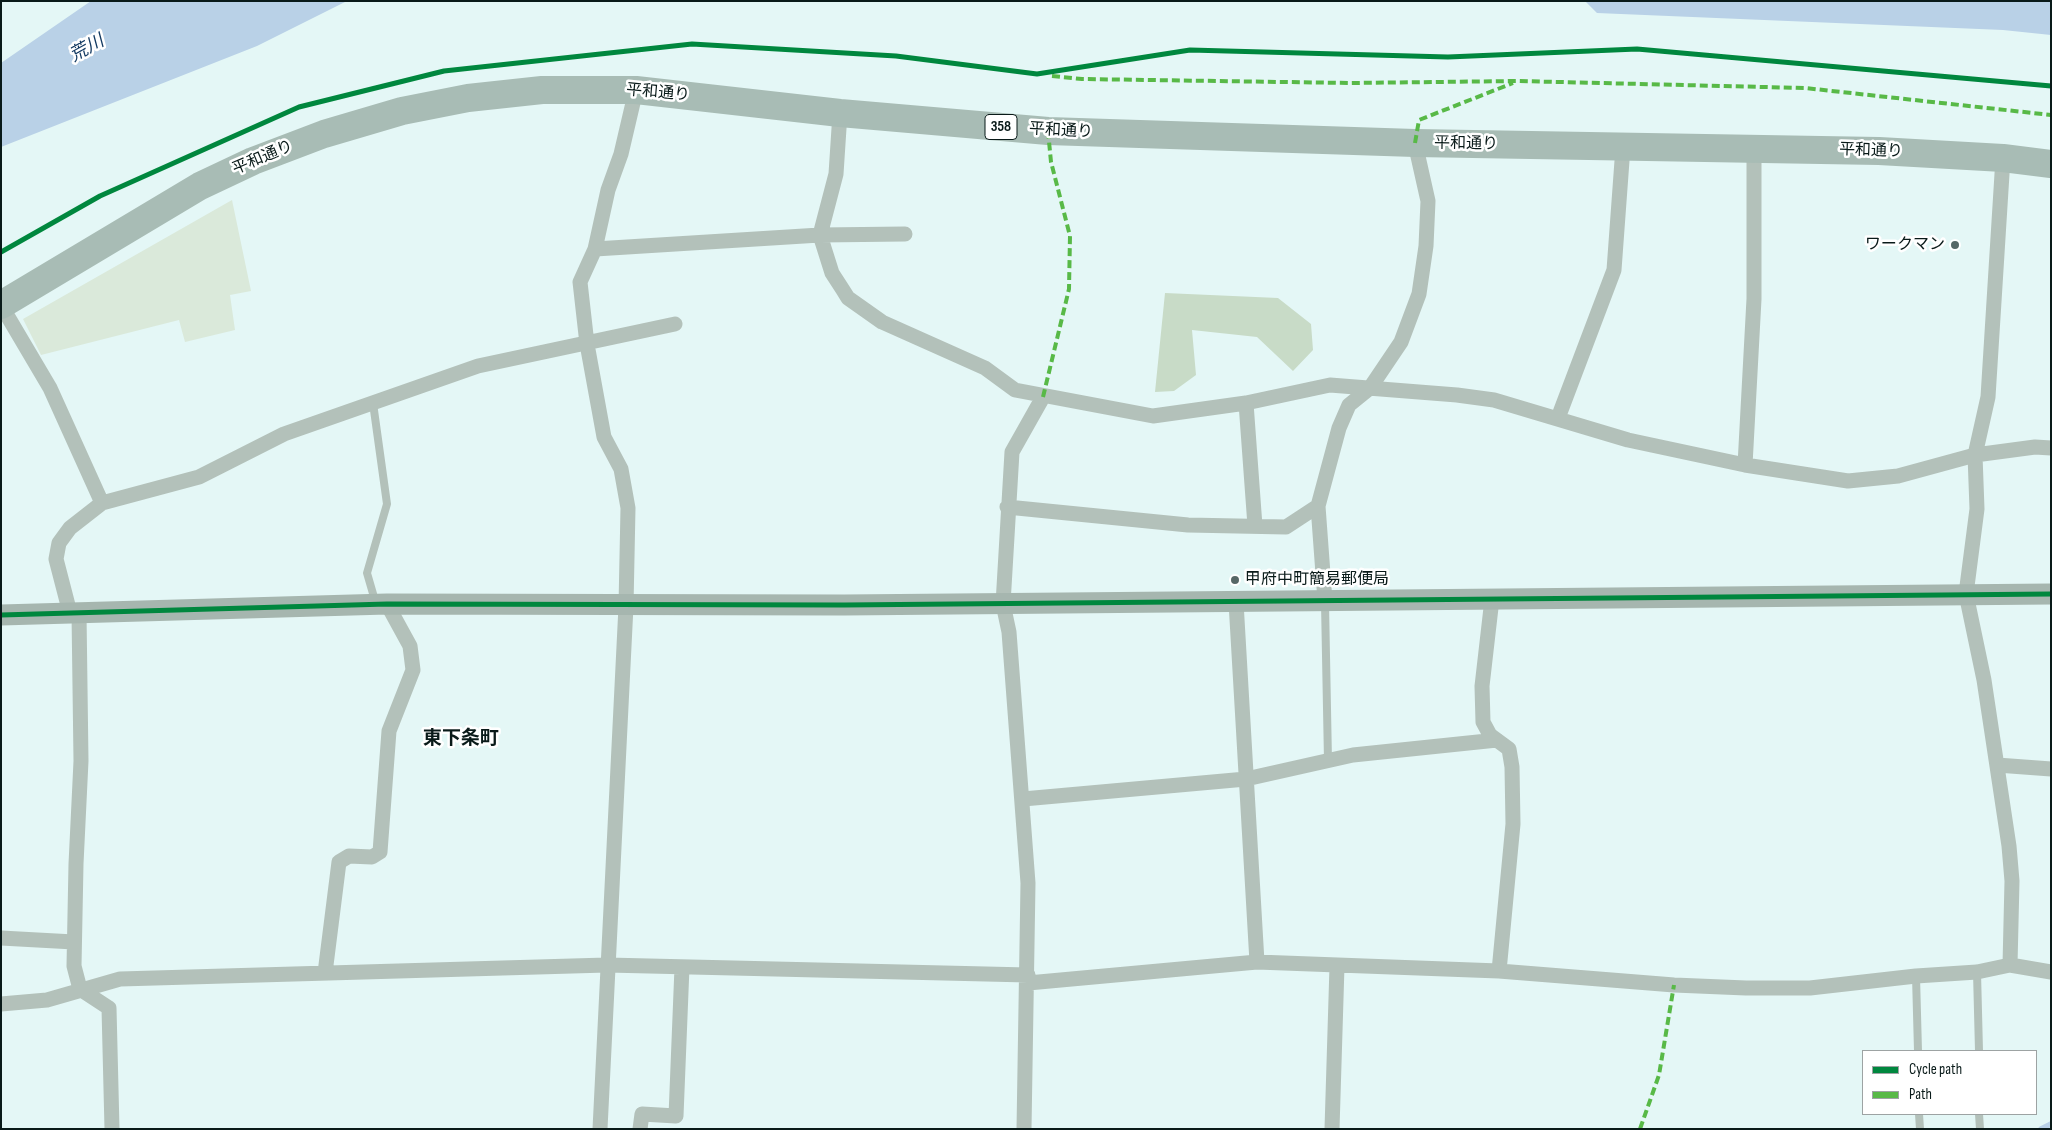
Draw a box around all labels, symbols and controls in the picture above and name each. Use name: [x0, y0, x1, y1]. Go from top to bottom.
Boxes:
water label: 荒川: [66, 31, 108, 67]
street label: 平和通り: [625, 81, 691, 105]
road number: 358: [985, 114, 1017, 140]
street label: 平和通り: [1029, 120, 1093, 142]
street label: 平和通り: [1434, 134, 1498, 154]
street label: 平和通り: [230, 137, 296, 179]
street label: 平和通り: [1839, 140, 1903, 162]
place label: ワークマン: [1865, 235, 1945, 255]
marker: ワークマン: [1949, 239, 1961, 251]
place label: 甲府中町簡易郵便局: [1245, 570, 1389, 590]
marker: 甲府中町簡易郵便局: [1229, 574, 1241, 586]
district label: 東下条町: [423, 728, 499, 750]
legend: [1862, 1050, 2037, 1115]
text: Cycle path: [1909, 1060, 1962, 1079]
text: Path: [1909, 1085, 1932, 1104]

